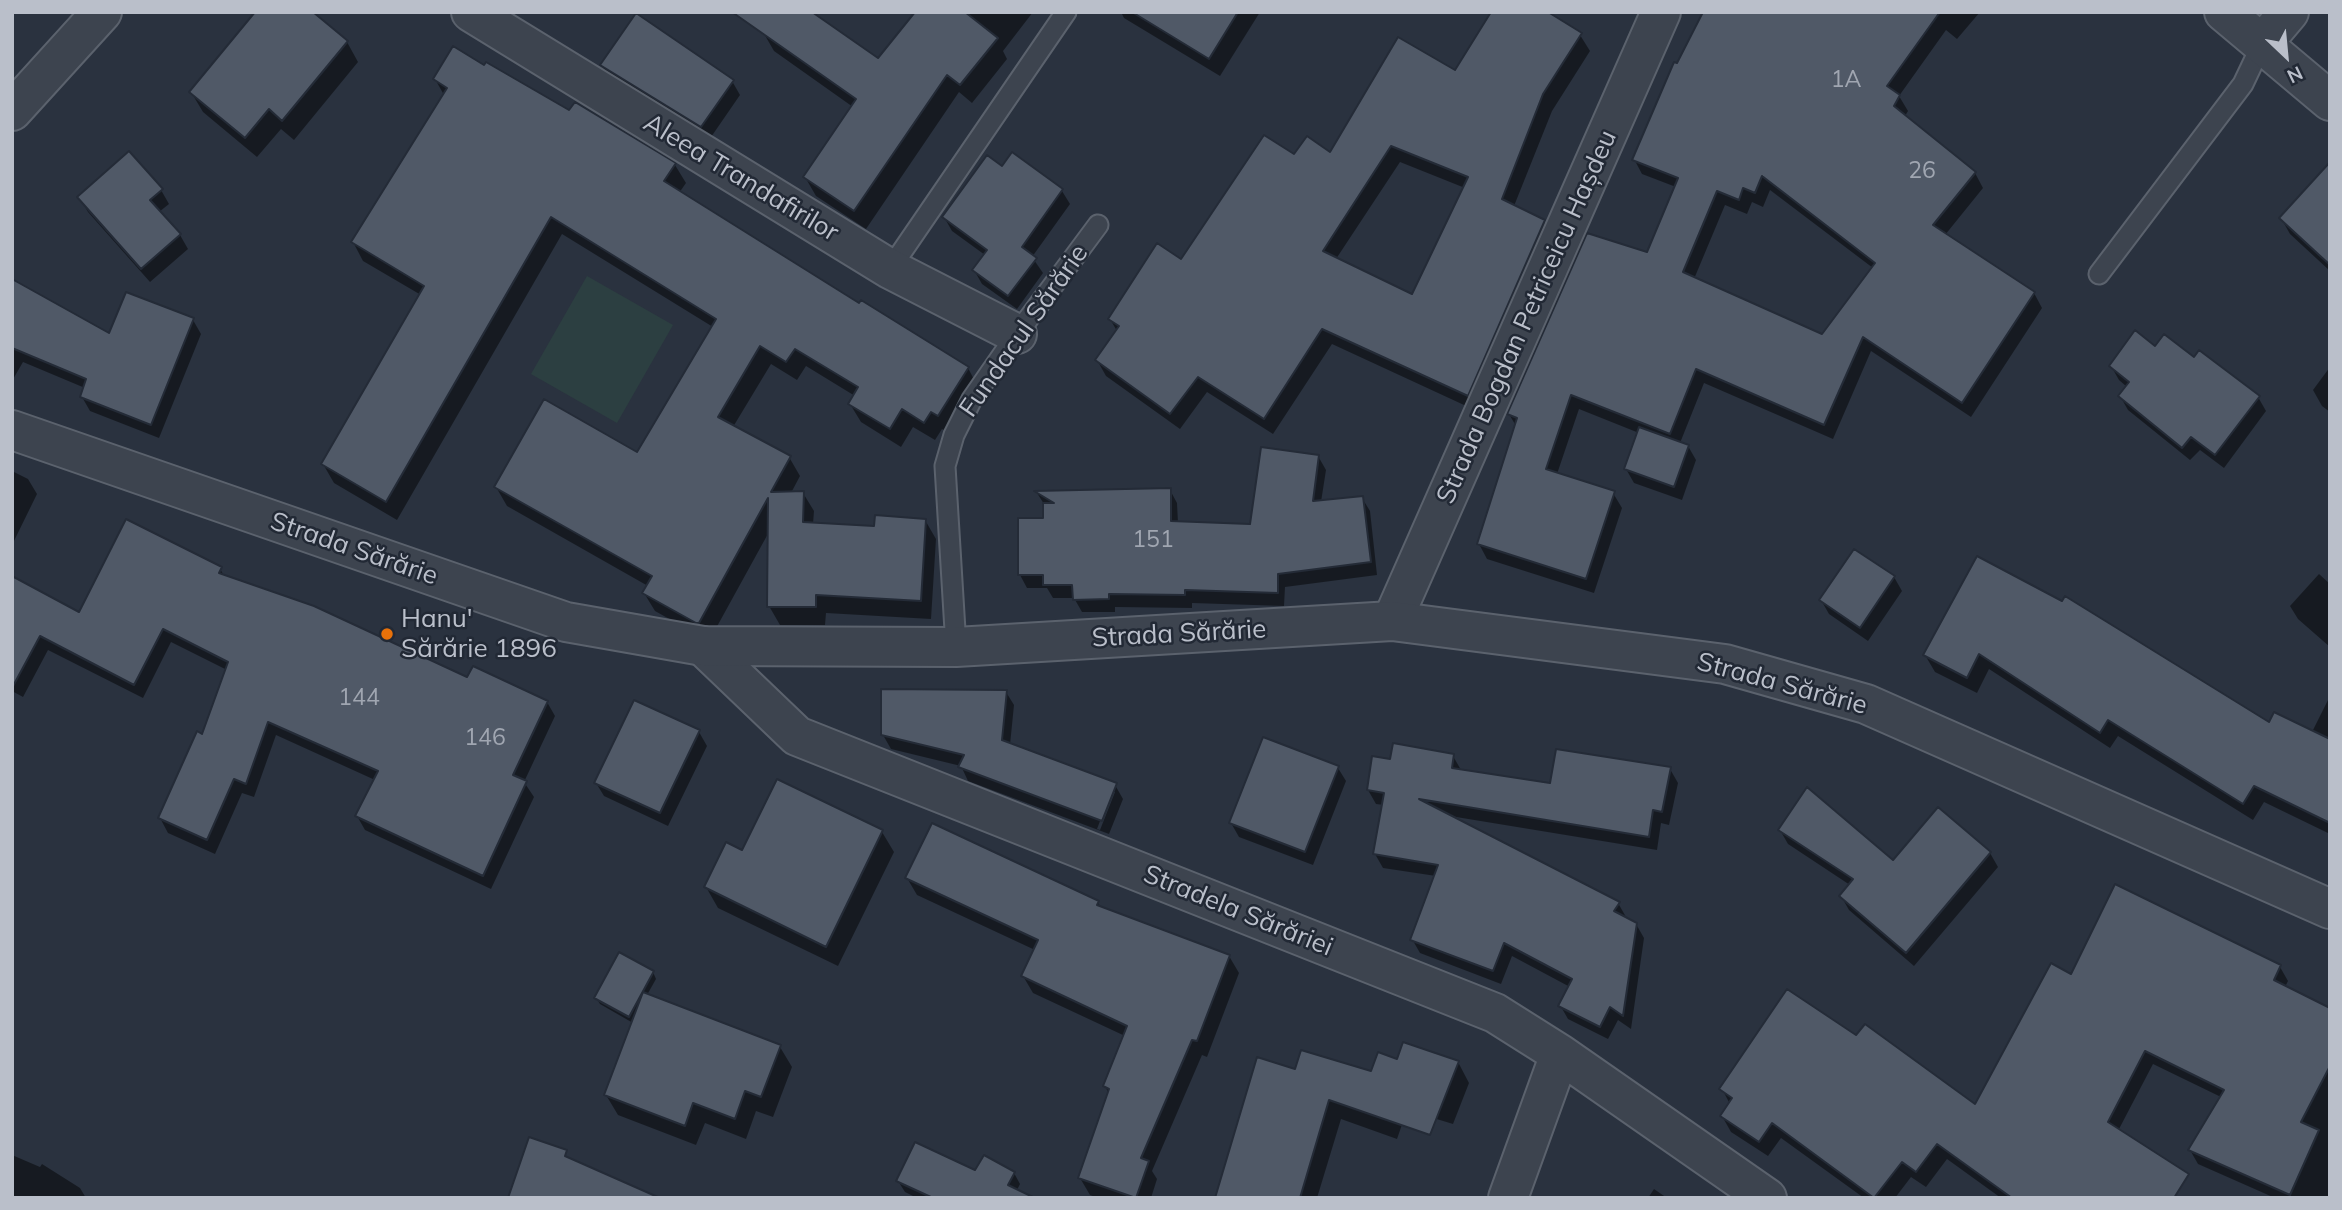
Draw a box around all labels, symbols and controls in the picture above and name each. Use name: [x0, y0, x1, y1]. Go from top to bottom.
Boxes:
north arrow: [2251, 21, 2321, 91]
text: N: [2283, 61, 2307, 89]
house number: 1A: [1831, 66, 1861, 94]
street label: Aleea Trandafirilor: [638, 107, 844, 249]
street label: Strada Bogdan Petriceicu Hașdeu: [1430, 125, 1624, 509]
house number: 26: [1908, 157, 1936, 185]
street label: Fundacul Sărărie: [953, 239, 1095, 423]
street label: Strada Sărărie: [266, 506, 442, 592]
house number: 151: [1132, 526, 1174, 554]
place label: Hanu' Sărărie 1896: [401, 603, 557, 664]
street label: Strada Sărărie: [1091, 614, 1267, 654]
marker: Hanu' Sărărie 1896: [379, 626, 395, 642]
street label: Strada Sărărie: [1694, 646, 1870, 722]
house number: 144: [338, 684, 380, 712]
house number: 146: [464, 724, 506, 752]
street label: Stradela Sărăriei: [1139, 859, 1337, 963]

